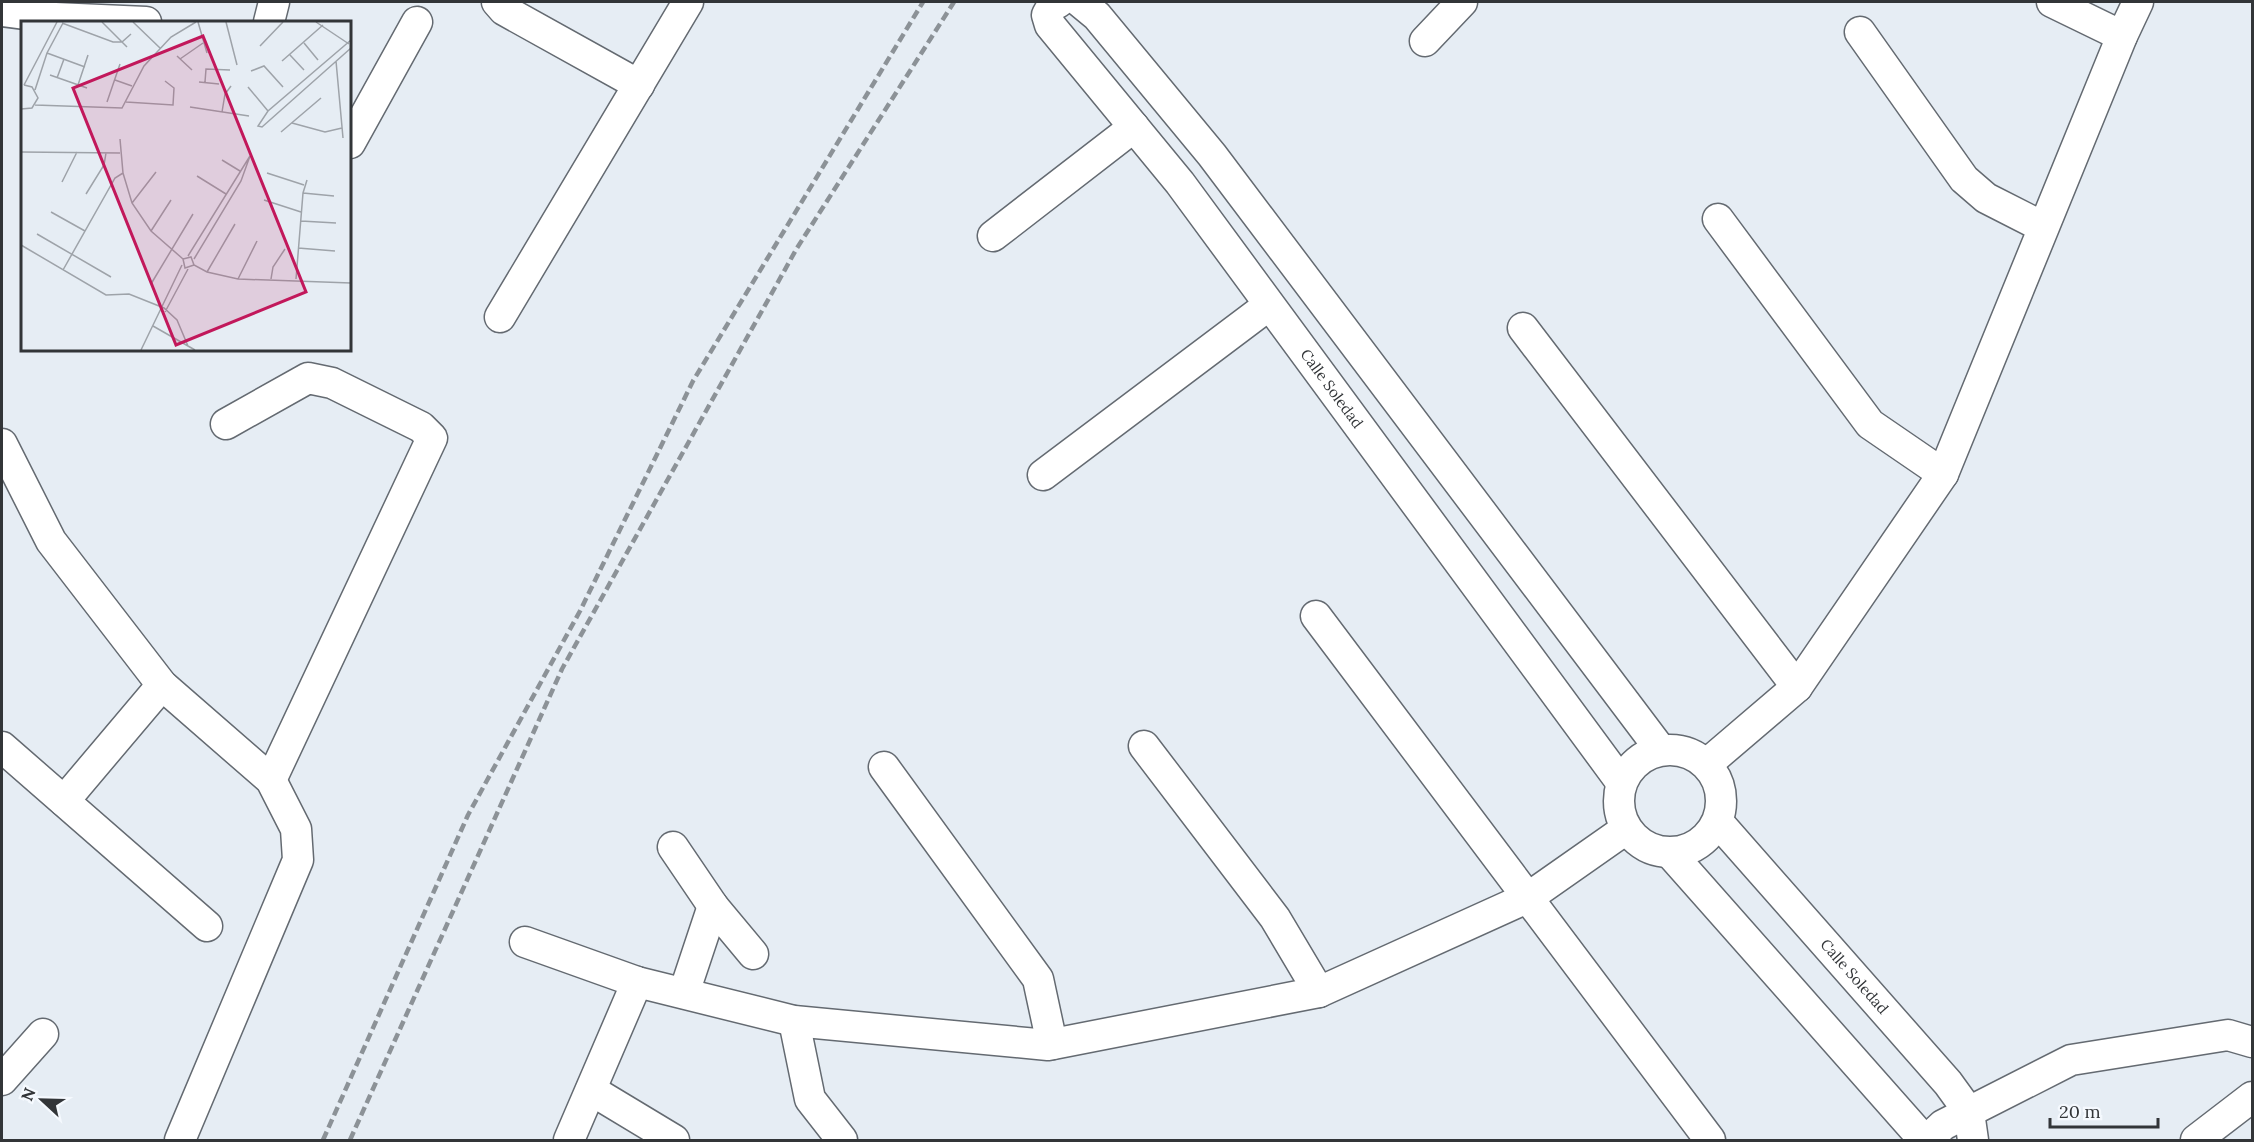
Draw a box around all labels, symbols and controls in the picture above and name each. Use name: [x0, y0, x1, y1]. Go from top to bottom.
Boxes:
inset map: [21, 21, 351, 351]
street label: Calle Soledad: [1297, 345, 1367, 432]
street label: Calle Soledad: [1816, 935, 1893, 1018]
north arrow: [12, 1070, 72, 1130]
text: N: [17, 1085, 40, 1104]
scale bar: [2050, 1091, 2158, 1129]
text: 20 m: [2059, 1100, 2101, 1123]

